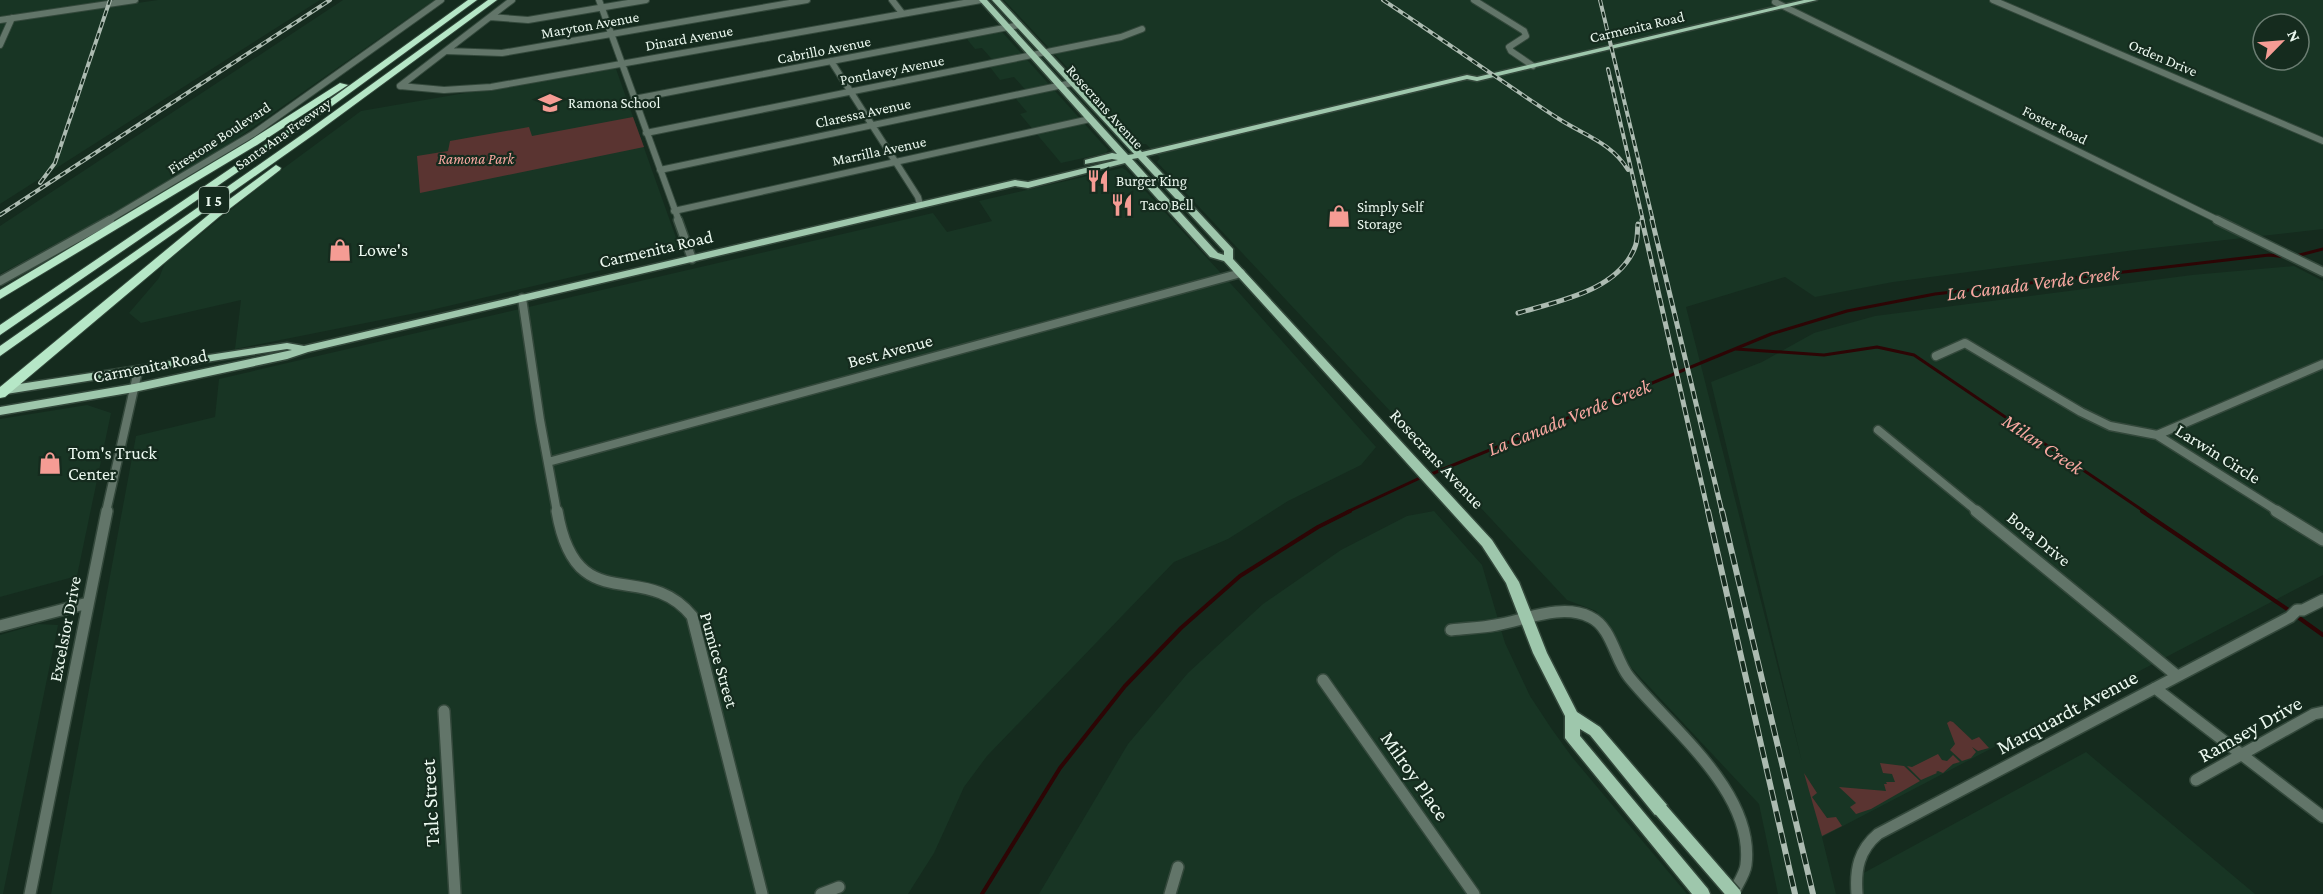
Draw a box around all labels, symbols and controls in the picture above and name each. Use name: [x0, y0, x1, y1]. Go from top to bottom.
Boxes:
street label: Maryton Avenue: [540, 8, 641, 42]
street label: Carmenita Road: [1588, 8, 1686, 46]
north arrow: [2251, 12, 2311, 72]
street label: Dinard Avenue: [644, 22, 735, 54]
text: N: [2284, 27, 2304, 44]
street label: Cabrillo Avenue: [776, 33, 873, 67]
street label: Orden Drive: [2126, 36, 2200, 80]
street label: Pontlavey Avenue: [839, 52, 946, 89]
street label: Rosecrans Avenue: [1063, 62, 1147, 152]
school or university icon: Ramona School: [537, 90, 563, 116]
street label: Santa Ana Freeway: [232, 95, 335, 174]
place label: Ramona School: [568, 95, 661, 111]
street label: Claressa Avenue: [814, 95, 913, 131]
street label: Firestone Boulevard: [165, 99, 273, 177]
street label: Foster Road: [2020, 102, 2090, 148]
street label: Marrilla Avenue: [830, 133, 928, 169]
park label: Ramona Park: [438, 151, 515, 167]
restaurant icon: Burger King: [1085, 168, 1111, 194]
place label: Burger King: [1116, 173, 1187, 190]
road number: I 5: [199, 187, 229, 213]
restaurant icon: Taco Bell: [1109, 192, 1135, 218]
place label: Taco Bell: [1140, 197, 1194, 213]
place label: Simply Self Storage: [1357, 199, 1425, 233]
shop icon: Simply Self Storage: [1326, 203, 1352, 229]
street label: Carmenita Road: [597, 226, 715, 272]
shop icon: Lowe's: [327, 237, 353, 263]
place label: Lowe's: [358, 240, 408, 260]
water label: La Canada Verde Creek: [1945, 261, 2122, 305]
street label: Best Avenue: [845, 330, 935, 372]
street label: Carmenita Road: [91, 345, 209, 387]
water label: La Canada Verde Creek: [1484, 374, 1655, 460]
street label: Rosecrans Avenue: [1386, 405, 1488, 513]
water label: Milan Creek: [1998, 408, 2089, 480]
street label: Larwin Circle: [2172, 420, 2264, 488]
place label: Tom's Truck Center: [68, 443, 157, 484]
shop icon: Tom's Truck Center: [37, 450, 63, 476]
street label: Bora Drive: [2003, 507, 2075, 571]
street label: Excelsior Drive: [45, 574, 85, 684]
street label: Pumice Street: [696, 610, 742, 711]
street label: Marquardt Avenue: [1992, 665, 2142, 759]
street label: Ramsey Drive: [2194, 691, 2306, 767]
street label: Milroy Place: [1376, 727, 1454, 825]
street label: Talc Street: [416, 757, 444, 847]

